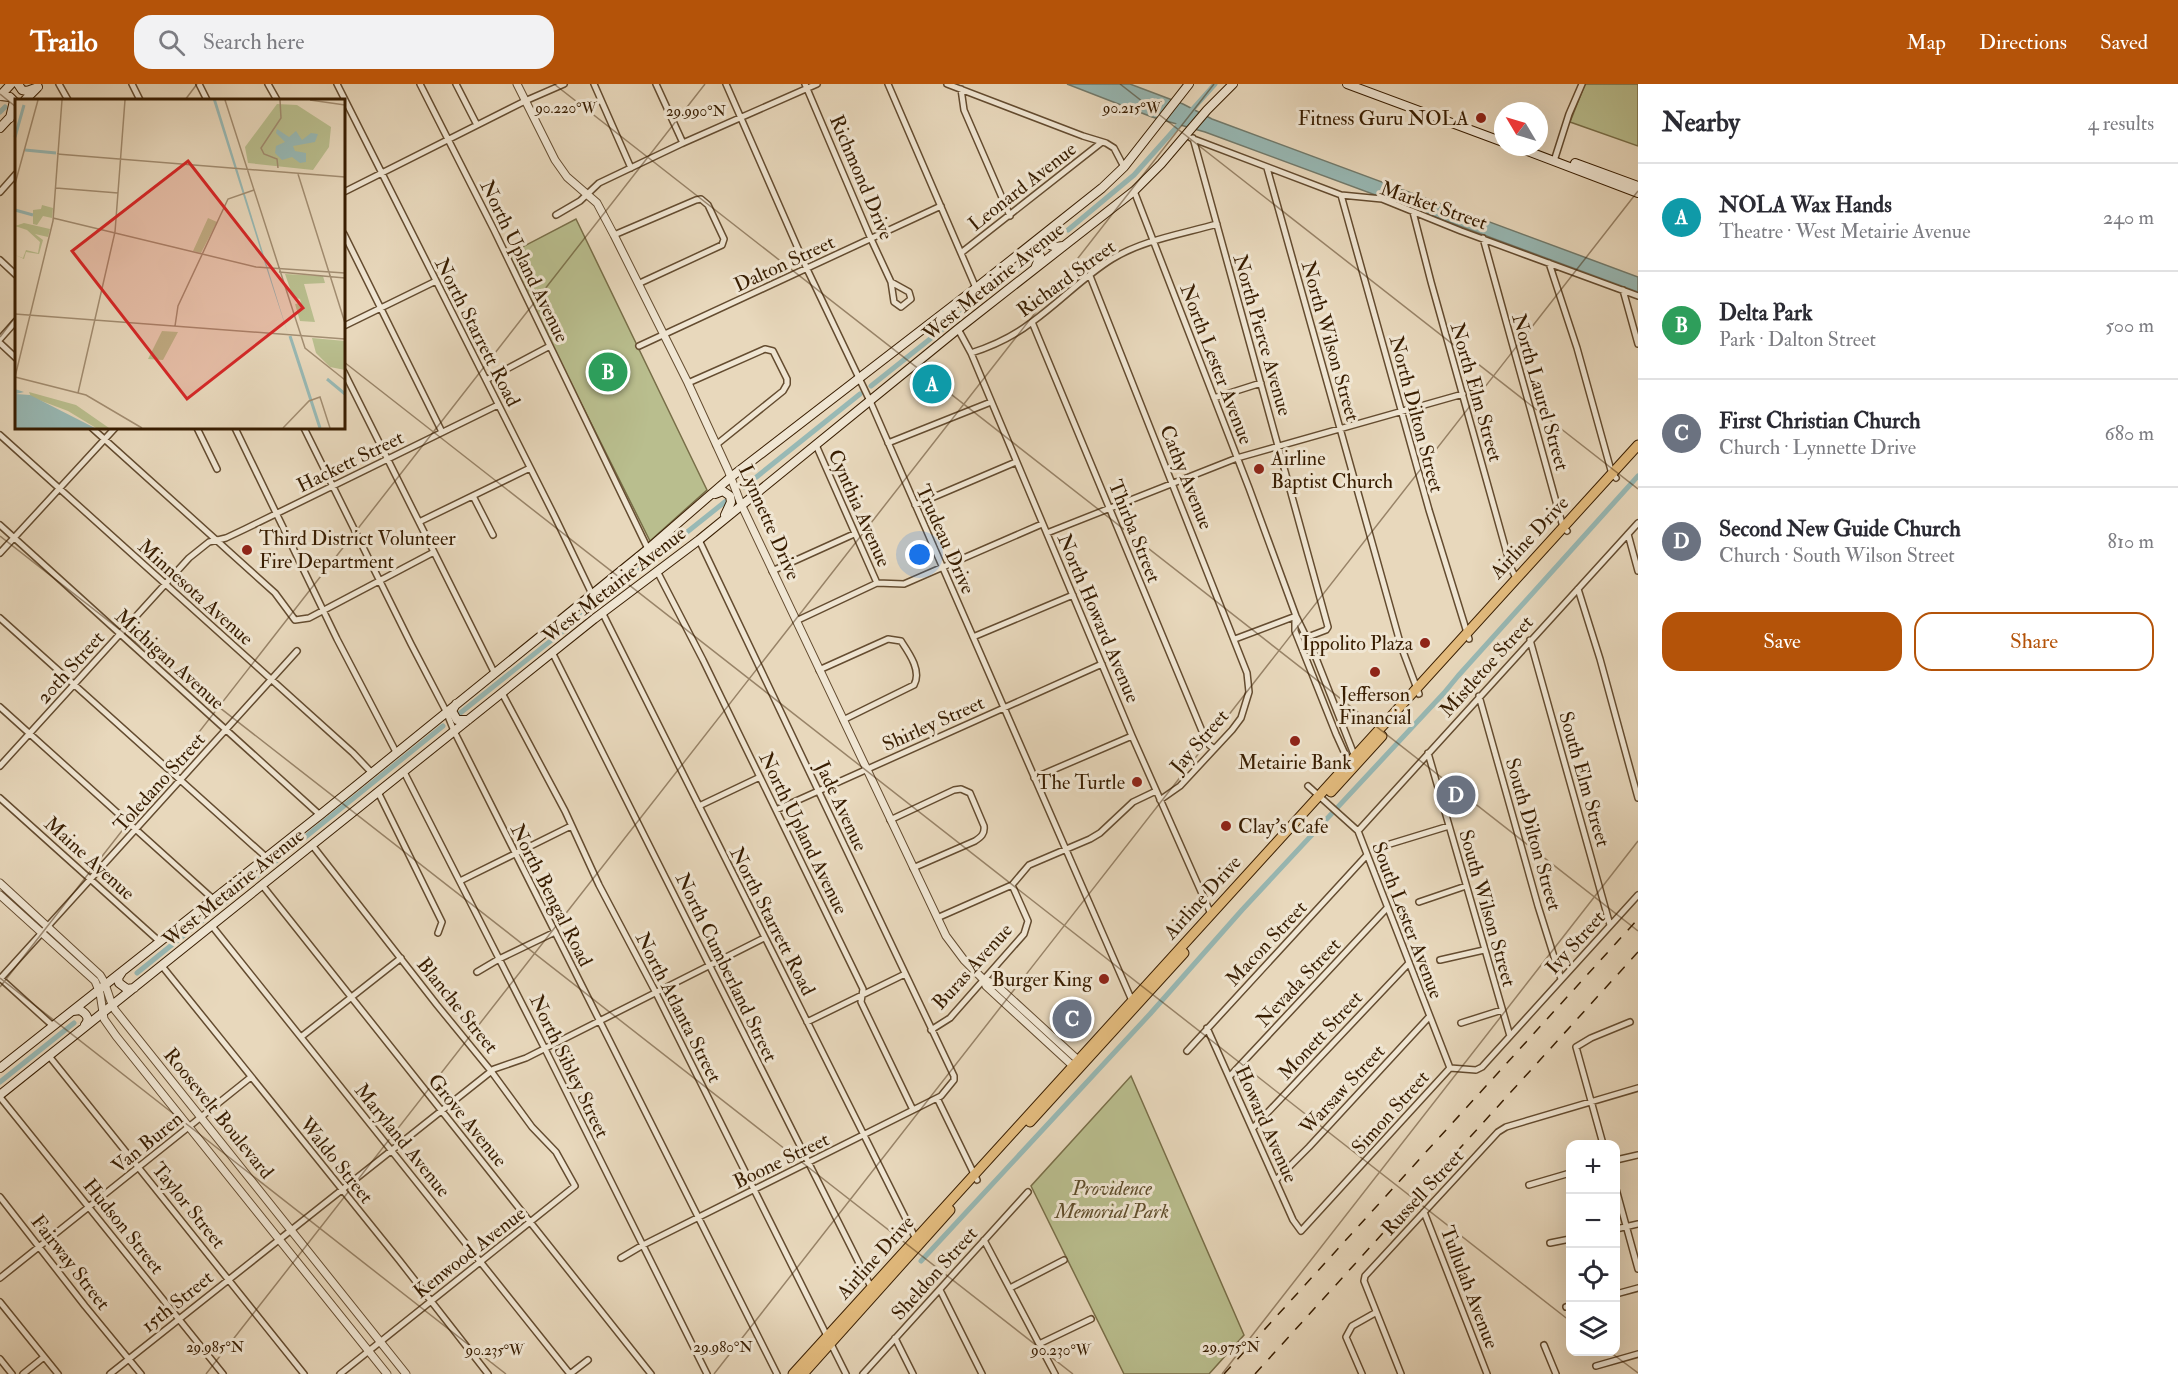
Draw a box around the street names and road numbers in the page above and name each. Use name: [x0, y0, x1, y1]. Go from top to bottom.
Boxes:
street label: Richmond Drive: [824, 111, 899, 243]
street label: Leonard Avenue: [963, 136, 1081, 236]
street label: North Upland Avenue: [474, 176, 575, 347]
street label: Market Street: [1377, 176, 1491, 236]
street label: West Metairie Avenue: [917, 217, 1069, 347]
street label: Dalton Street: [730, 229, 839, 298]
street label: Richard Street: [1012, 234, 1121, 323]
street label: North Pierce Avenue: [1228, 252, 1298, 419]
street label: North Starrett Road: [429, 254, 526, 411]
street label: North Wilson Street: [1296, 258, 1366, 425]
street label: North Lester Avenue: [1174, 280, 1259, 448]
street label: North Laurel Street: [1506, 311, 1575, 474]
street label: North Elm Street: [1445, 320, 1508, 465]
street label: North Dilton Street: [1384, 333, 1450, 496]
street label: Cathy Avenue: [1154, 421, 1219, 533]
street label: Hackett Street: [293, 425, 408, 498]
street label: Cynthia Avenue: [822, 446, 897, 571]
street label: Lynnette Drive: [733, 461, 806, 584]
street label: Thirba Street: [1103, 476, 1167, 587]
street label: Trudeau Drive: [910, 481, 981, 598]
street label: Airline Drive: [1484, 491, 1574, 585]
street label: West Metairie Avenue: [537, 521, 691, 649]
street label: North Howard Avenue: [1052, 530, 1145, 706]
street label: Minnesota Avenue: [133, 534, 259, 651]
street label: Michigan Avenue: [110, 604, 230, 715]
street label: Mistletoe Street: [1434, 610, 1539, 722]
street label: 20th Street: [31, 625, 110, 709]
street label: Shirley Street: [878, 690, 989, 757]
street label: Jay Street: [1164, 704, 1234, 779]
street label: South Elm Street: [1553, 709, 1616, 850]
street label: Toledano Street: [108, 727, 211, 837]
street label: North Upland Avenue: [753, 748, 854, 919]
street label: South Dilton Street: [1500, 755, 1567, 914]
street label: Jade Avenue: [809, 756, 873, 855]
street label: Maine Avenue: [39, 811, 140, 906]
street label: North Bengal Road: [505, 820, 598, 971]
street label: West Metairie Avenue: [157, 823, 309, 953]
street label: South Wilson Street: [1453, 827, 1522, 990]
street label: South Lester Avenue: [1366, 838, 1449, 1002]
street label: North Starrett Road: [724, 843, 821, 1000]
street label: Airline Drive: [1157, 850, 1247, 945]
street label: North Cumberland Street: [670, 869, 783, 1066]
street label: Macon Street: [1220, 895, 1313, 991]
street label: Ivy Street: [1540, 905, 1611, 980]
street label: Buras Avenue: [927, 918, 1018, 1015]
street label: North Atlanta Street: [630, 928, 728, 1087]
street label: Nevada Street: [1251, 932, 1346, 1032]
street label: Blanche Street: [411, 952, 504, 1059]
street label: Monett Street: [1273, 985, 1368, 1085]
street label: North Sibley Street: [524, 990, 615, 1142]
street label: Warsaw Street: [1294, 1039, 1391, 1140]
street label: Roosevelt Boulevard: [158, 1043, 279, 1184]
street label: Howard Avenue: [1230, 1062, 1303, 1187]
street label: Simon Street: [1346, 1065, 1435, 1159]
street label: Grove Avenue: [422, 1069, 513, 1172]
street label: Maryland Avenue: [349, 1078, 456, 1202]
street label: Van Buren: [107, 1106, 188, 1179]
street label: Waldo Street: [294, 1111, 379, 1209]
street label: Boone Street: [729, 1126, 834, 1194]
street label: Russell Street: [1376, 1144, 1469, 1241]
street label: Taylor Street: [146, 1157, 231, 1254]
street label: Hudson Street: [78, 1174, 170, 1280]
street label: Kenwood Avenue: [408, 1201, 530, 1304]
street label: Fairway Street: [26, 1209, 116, 1316]
street label: Airline Drive: [830, 1210, 920, 1305]
street label: Sheldon Street: [886, 1221, 983, 1325]
street label: Tullulah Avenue: [1435, 1222, 1504, 1352]
street label: 15th Street: [136, 1265, 219, 1338]

